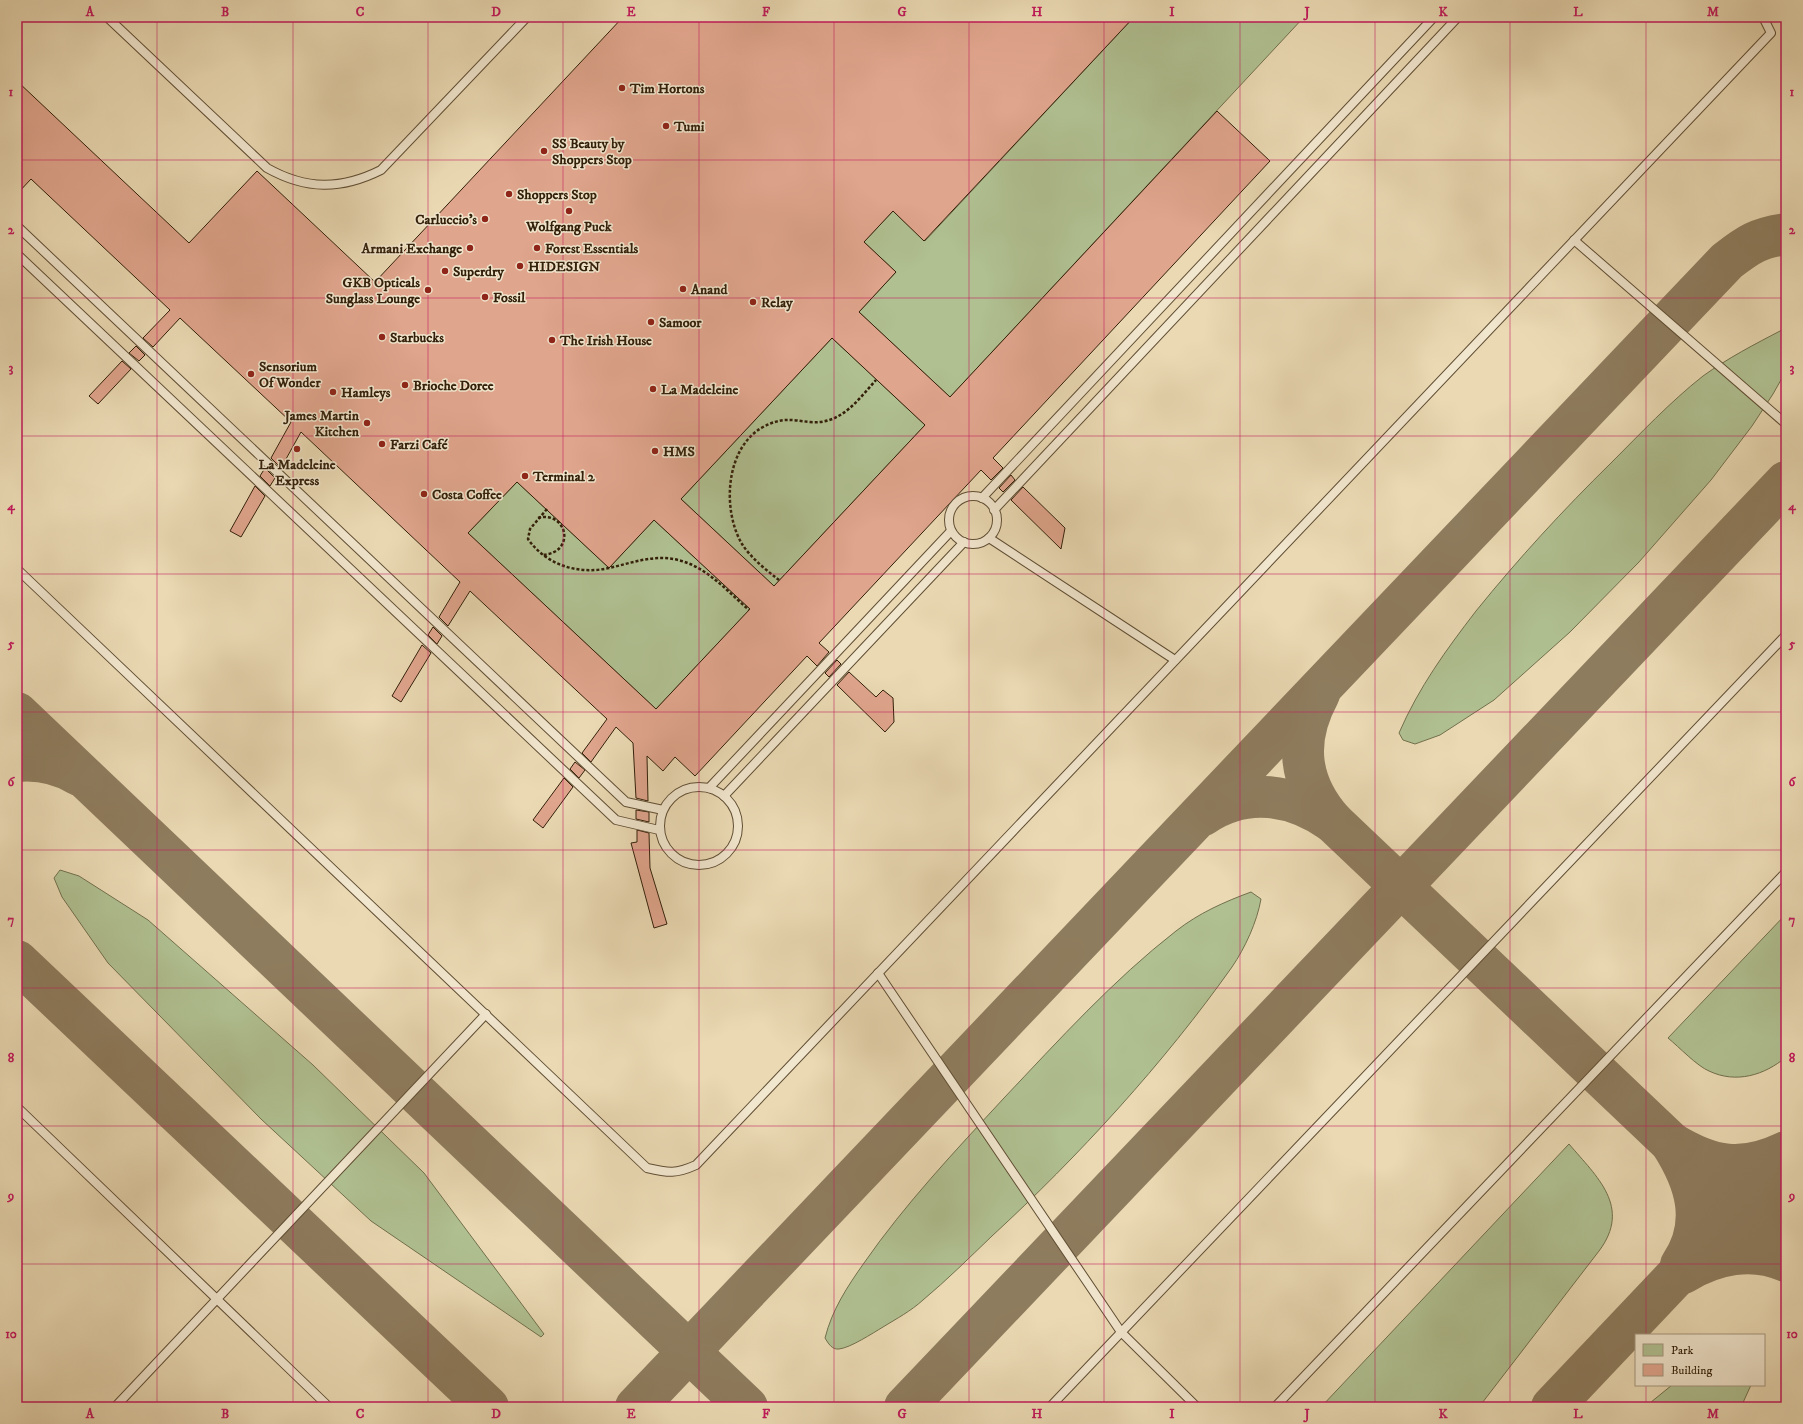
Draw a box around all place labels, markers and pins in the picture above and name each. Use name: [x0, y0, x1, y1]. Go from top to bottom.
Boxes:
place label: Tim Hortons: [629, 80, 705, 98]
marker: Tim Hortons: [617, 83, 627, 93]
place label: Tumi: [673, 118, 705, 136]
marker: Tumi: [661, 121, 671, 131]
place label: SS Beauty by Shoppers Stop: [552, 135, 632, 169]
marker: SS Beauty by Shoppers Stop: [539, 146, 549, 156]
place label: Shoppers Stop: [517, 186, 597, 204]
marker: Shoppers Stop: [504, 189, 514, 199]
marker: Wolfgang Puck: [564, 206, 574, 216]
place label: Carluccio's: [415, 211, 477, 229]
marker: Carluccio's: [480, 214, 490, 224]
place label: Wolfgang Puck: [525, 218, 613, 236]
place label: Armani Exchange: [361, 240, 462, 258]
place label: Forest Essentials: [545, 240, 639, 258]
marker: Armani Exchange: [465, 243, 475, 253]
marker: Forest Essentials: [532, 243, 542, 253]
place label: HIDESIGN: [528, 258, 600, 276]
marker: HIDESIGN: [515, 261, 525, 271]
place label: Superdry: [453, 263, 504, 281]
marker: Superdry: [440, 266, 450, 276]
place label: GKB Opticals Sunglass Lounge: [326, 274, 420, 308]
place label: Anand: [690, 281, 728, 299]
marker: Anand: [678, 284, 688, 294]
marker: GKB Opticals Sunglass Lounge: [423, 285, 433, 295]
place label: Fossil: [493, 289, 526, 307]
marker: Fossil: [480, 292, 490, 302]
place label: Relay: [761, 294, 793, 312]
marker: Relay: [748, 297, 758, 307]
place label: Samoor: [659, 314, 702, 332]
marker: Samoor: [646, 317, 656, 327]
place label: Starbucks: [390, 329, 444, 347]
marker: Starbucks: [377, 332, 387, 342]
place label: The Irish House: [559, 332, 652, 350]
marker: The Irish House: [547, 335, 557, 345]
place label: Sensorium Of Wonder: [259, 358, 321, 392]
marker: Sensorium Of Wonder: [246, 369, 256, 379]
place label: Brioche Doree: [413, 377, 494, 395]
marker: Brioche Doree: [400, 380, 410, 390]
place label: La Madeleine: [661, 381, 738, 399]
place label: Hamleys: [341, 384, 391, 402]
marker: La Madeleine: [648, 384, 658, 394]
marker: Hamleys: [328, 387, 338, 397]
place label: James Martin Kitchen: [282, 407, 360, 441]
marker: James Martin Kitchen: [362, 418, 372, 428]
place label: Farzi Café: [390, 436, 448, 454]
marker: Farzi Café: [377, 439, 387, 449]
place label: HMS: [663, 443, 695, 461]
marker: La Madeleine Express: [292, 444, 302, 454]
marker: HMS: [650, 446, 660, 456]
place label: La Madeleine Express: [258, 456, 336, 490]
place label: Terminal 2: [532, 468, 596, 486]
marker: Terminal 2: [520, 471, 530, 481]
place label: Costa Coffee: [432, 486, 502, 504]
marker: Costa Coffee: [419, 489, 429, 499]

